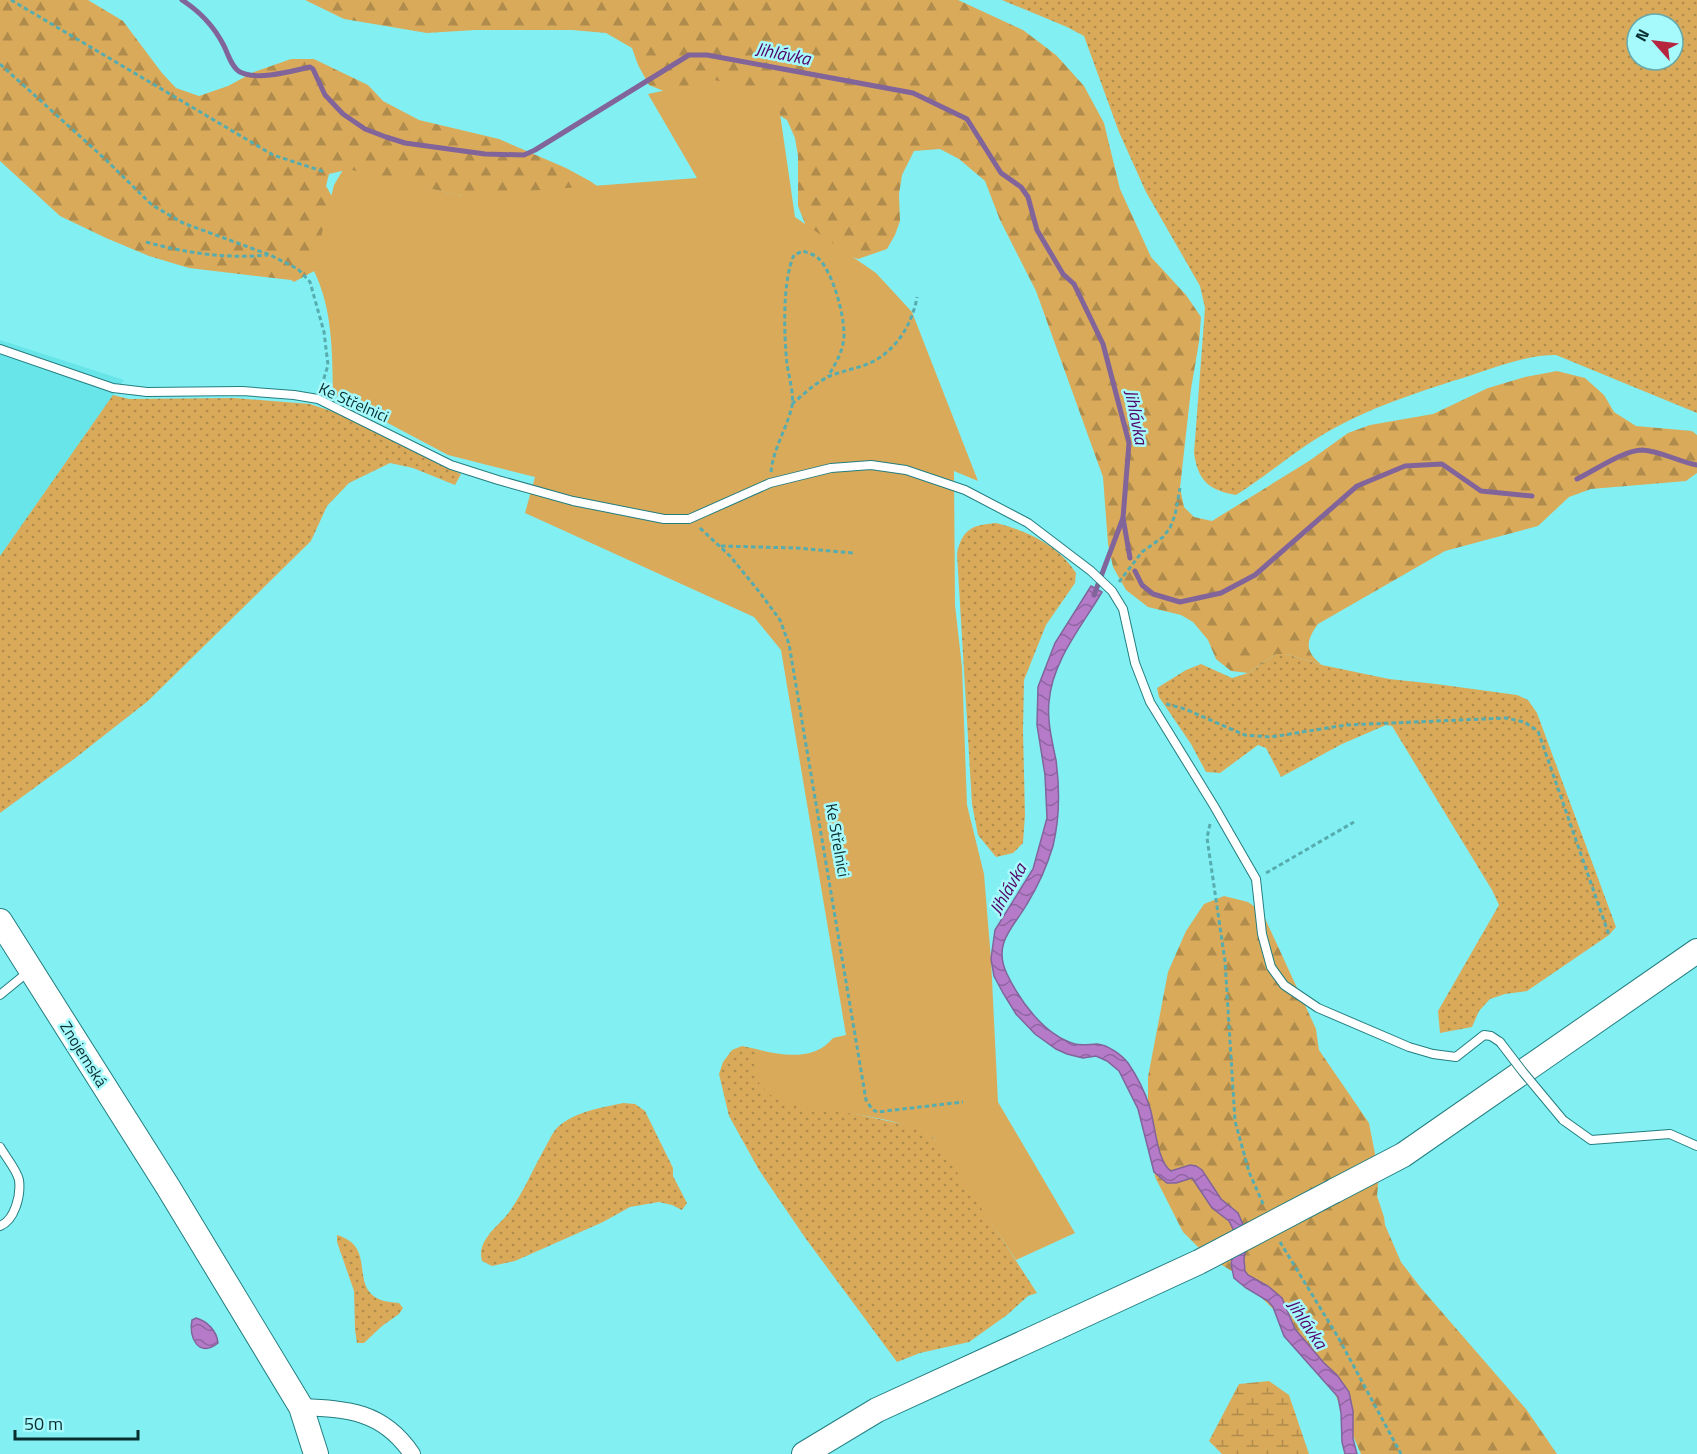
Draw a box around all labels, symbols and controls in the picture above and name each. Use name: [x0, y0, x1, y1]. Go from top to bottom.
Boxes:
north arrow: [1625, 12, 1685, 72]
text: N: [1629, 24, 1655, 45]
water label: Jihlávka: [753, 35, 814, 72]
street label: Ke Střelnici: [315, 376, 393, 428]
water label: Jihlávka: [1118, 387, 1155, 448]
street label: Ke Střelnici: [820, 801, 856, 879]
water label: Jihlávka: [982, 857, 1034, 919]
street label: Znojemská: [54, 1016, 114, 1092]
water label: Jihlávka: [1281, 1293, 1335, 1355]
scale bar: [15, 1403, 138, 1441]
text: 50 m: [24, 1410, 63, 1437]

